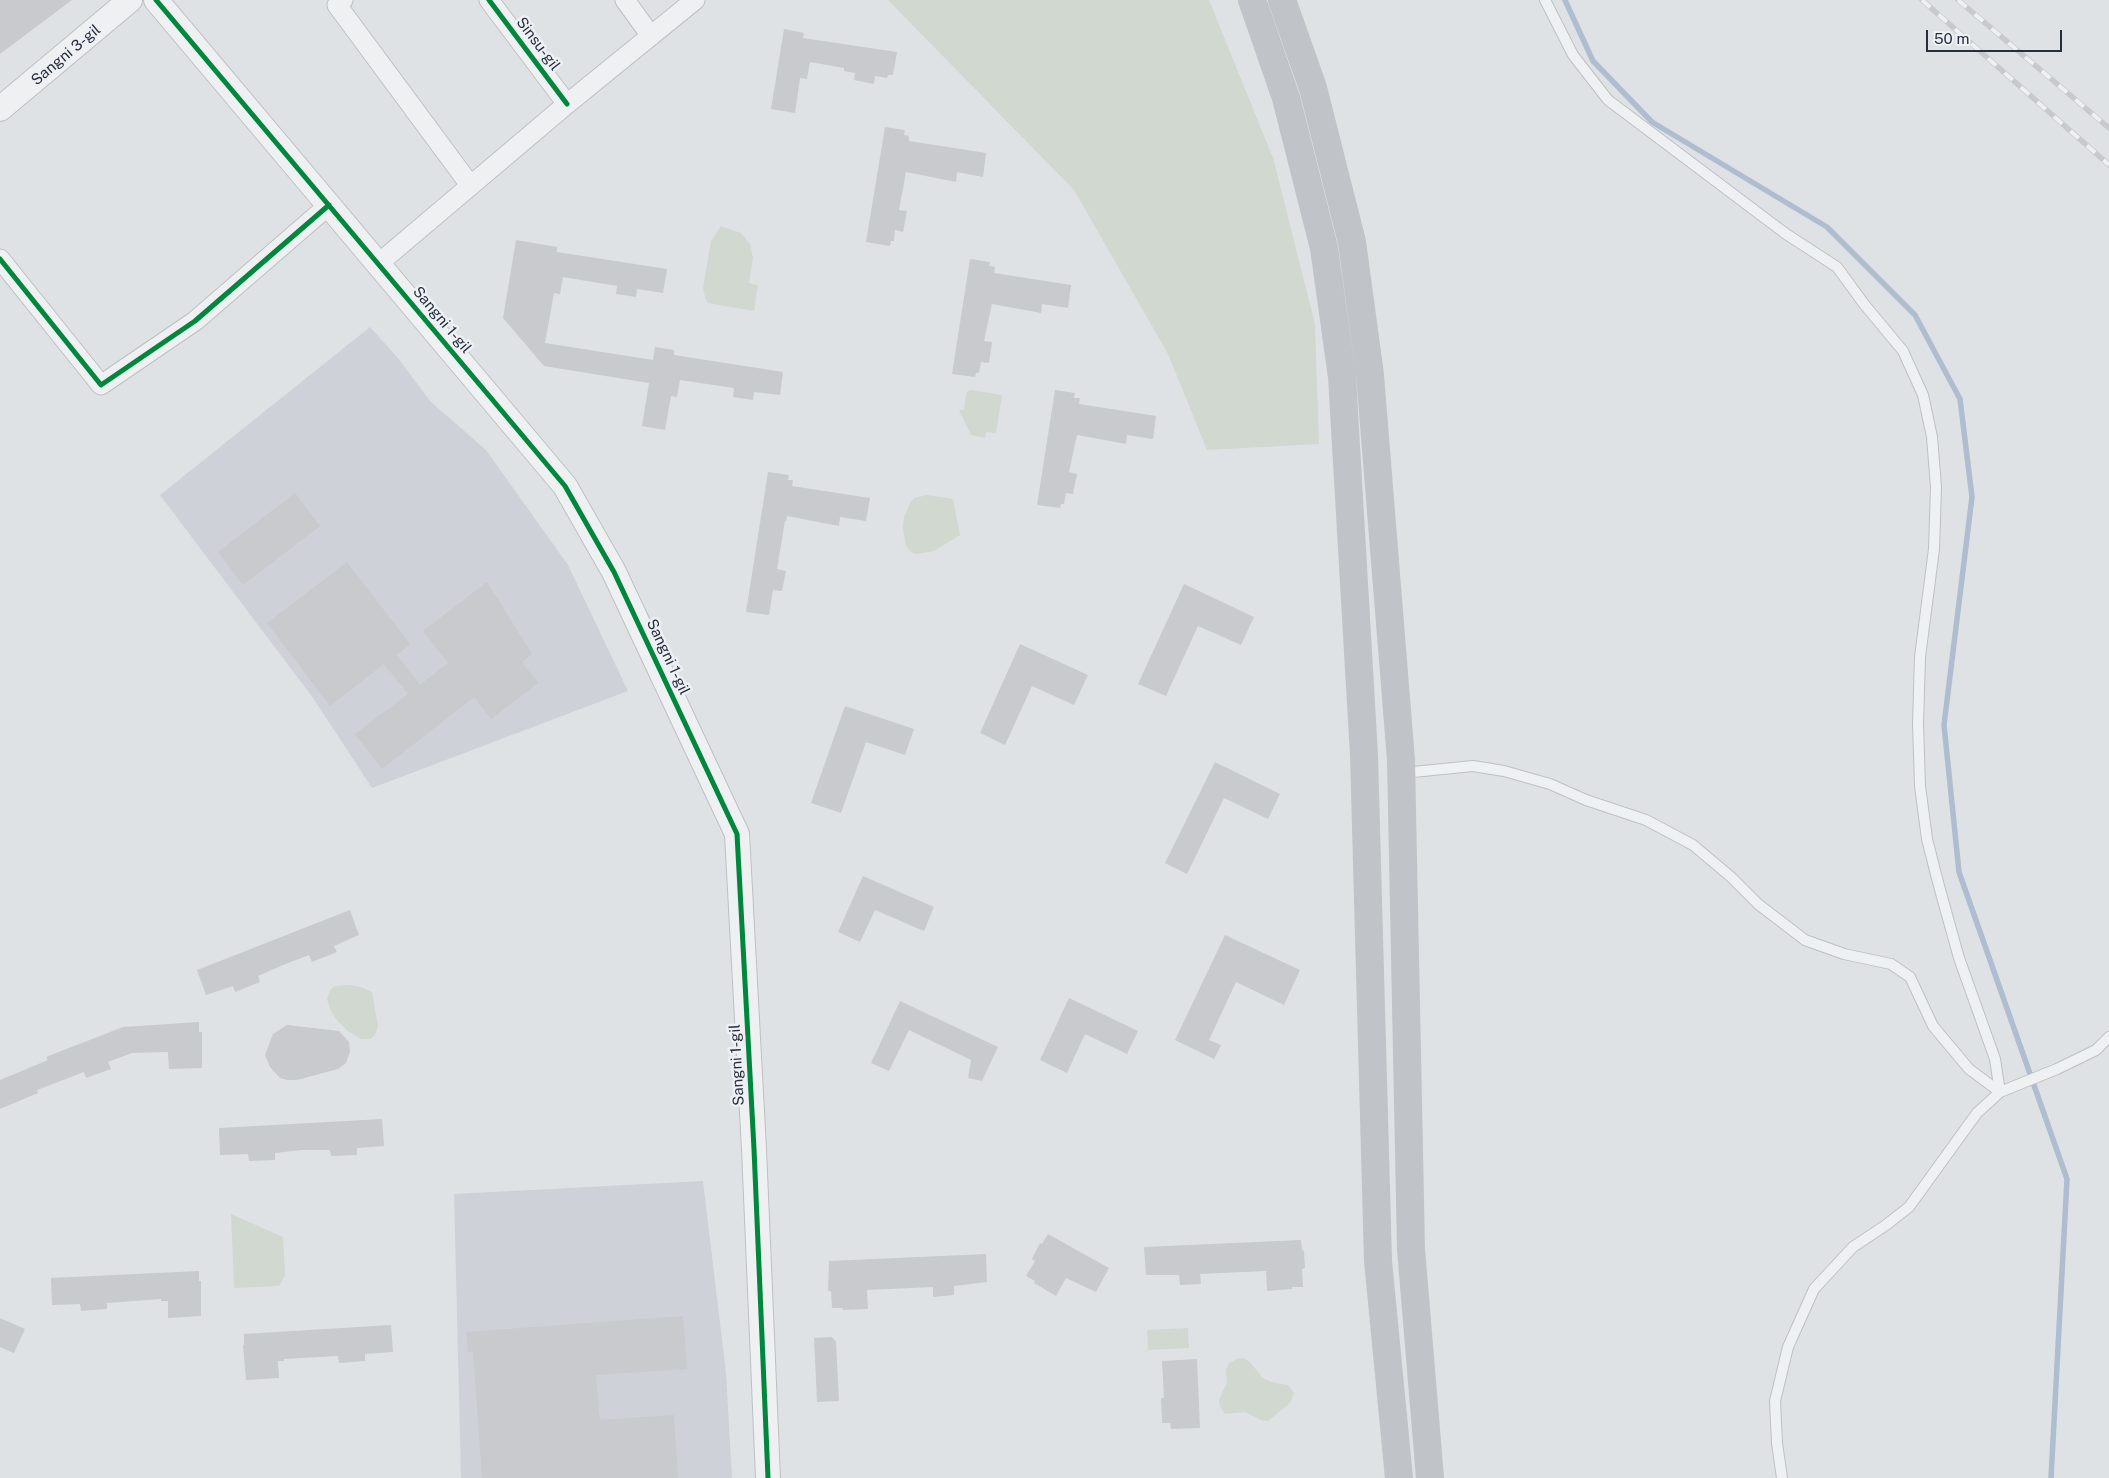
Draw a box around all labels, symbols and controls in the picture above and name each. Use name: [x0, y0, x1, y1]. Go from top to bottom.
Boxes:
street label: Sinsu-gil: [512, 14, 564, 74]
scale bar: [1929, 20, 2065, 52]
street label: Sangni 3-gil: [28, 21, 104, 89]
text: 50 m: [1934, 30, 1969, 47]
street label: Sangni 1-gil: [409, 283, 475, 357]
street label: Sangni 1-gil: [643, 616, 693, 698]
street label: Sangni 1-gil: [726, 1024, 748, 1106]

